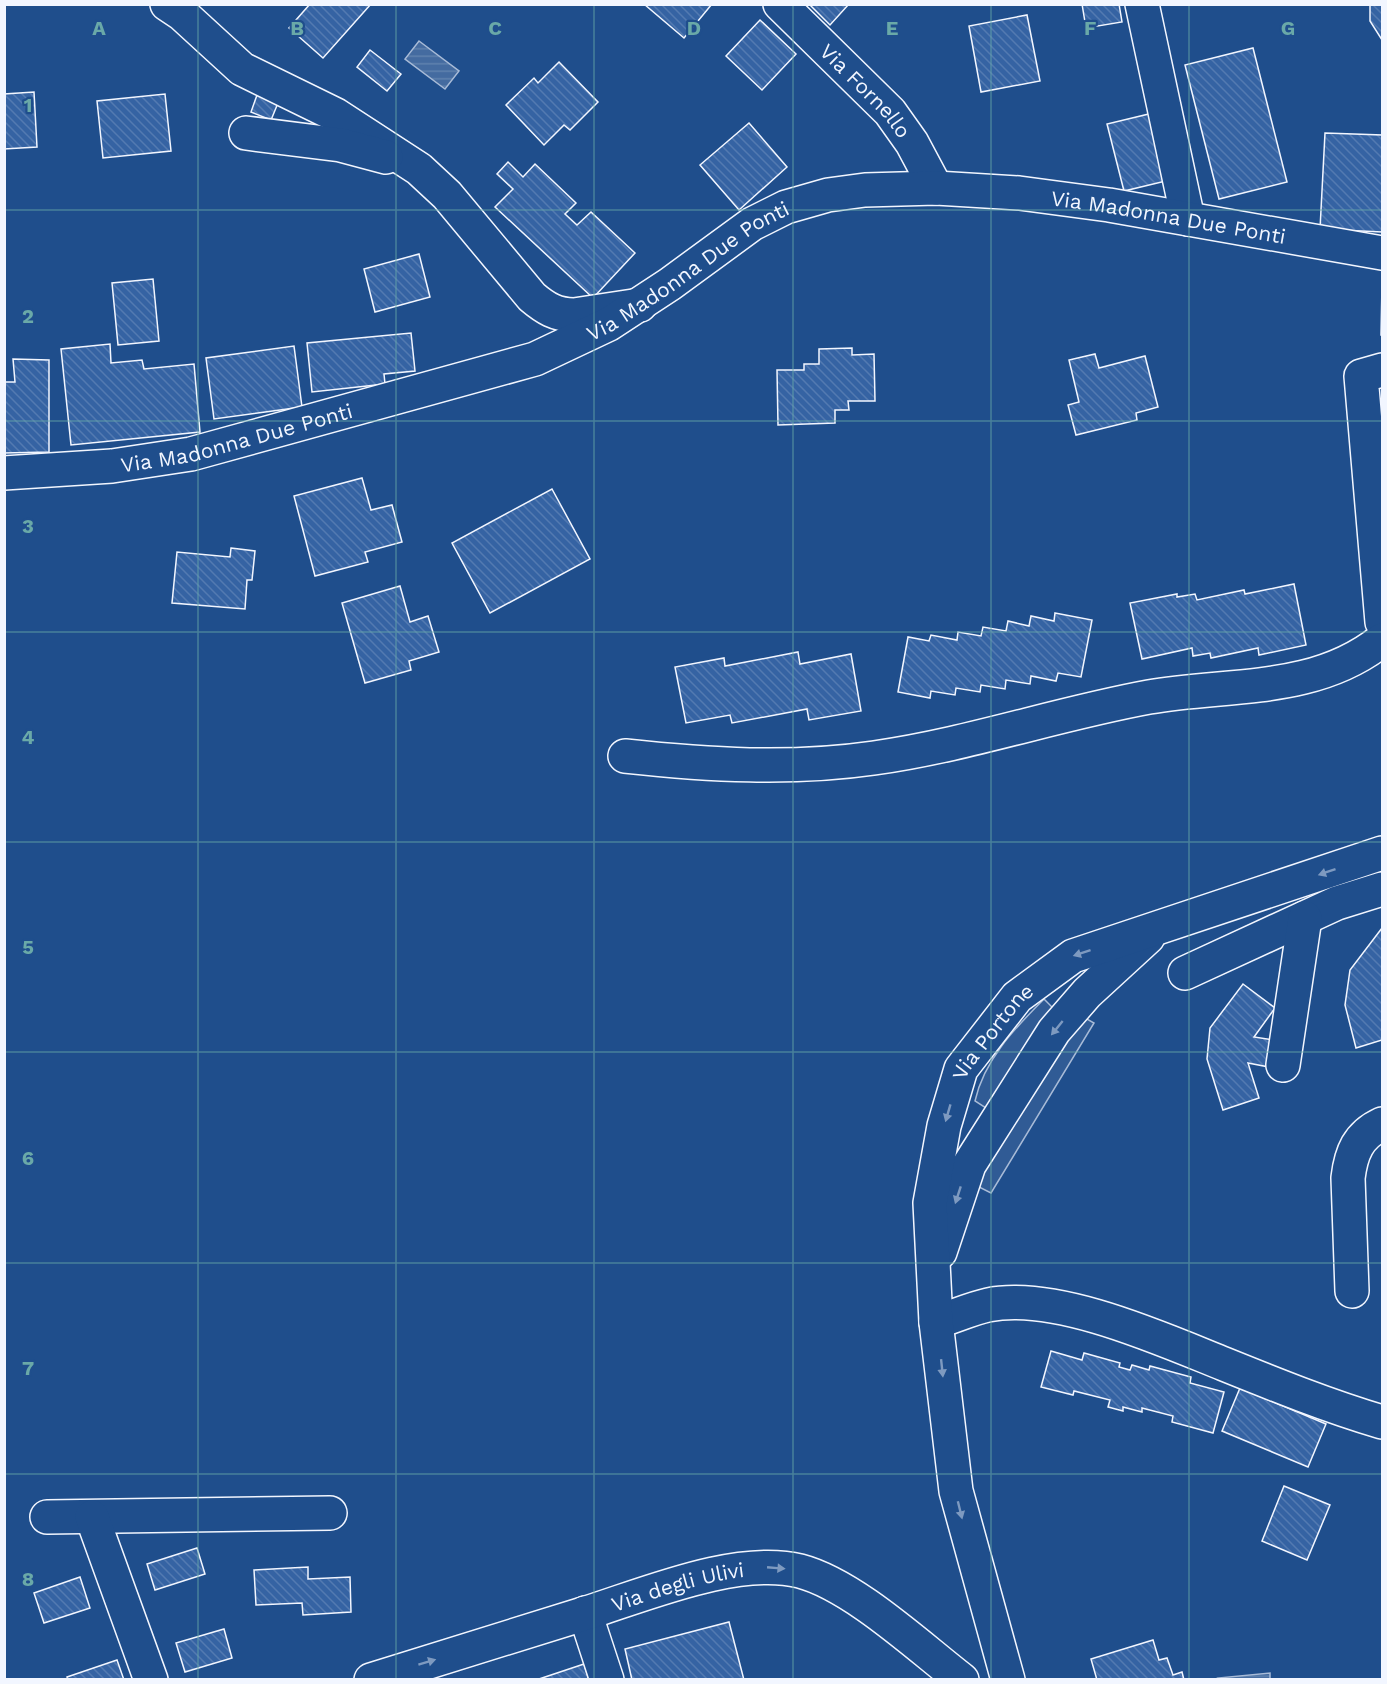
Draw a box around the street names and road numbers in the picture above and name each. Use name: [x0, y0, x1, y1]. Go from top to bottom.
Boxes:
street label: Via Fornello: [815, 38, 917, 142]
street label: Via Madonna Due Ponti: [1050, 185, 1288, 248]
street label: Via Madonna Due Ponti: [582, 195, 793, 345]
street label: Via Madonna Due Ponti: [119, 398, 355, 477]
street label: Via Portone: [946, 977, 1038, 1082]
street label: Via degli Ulivi: [608, 1556, 745, 1616]

